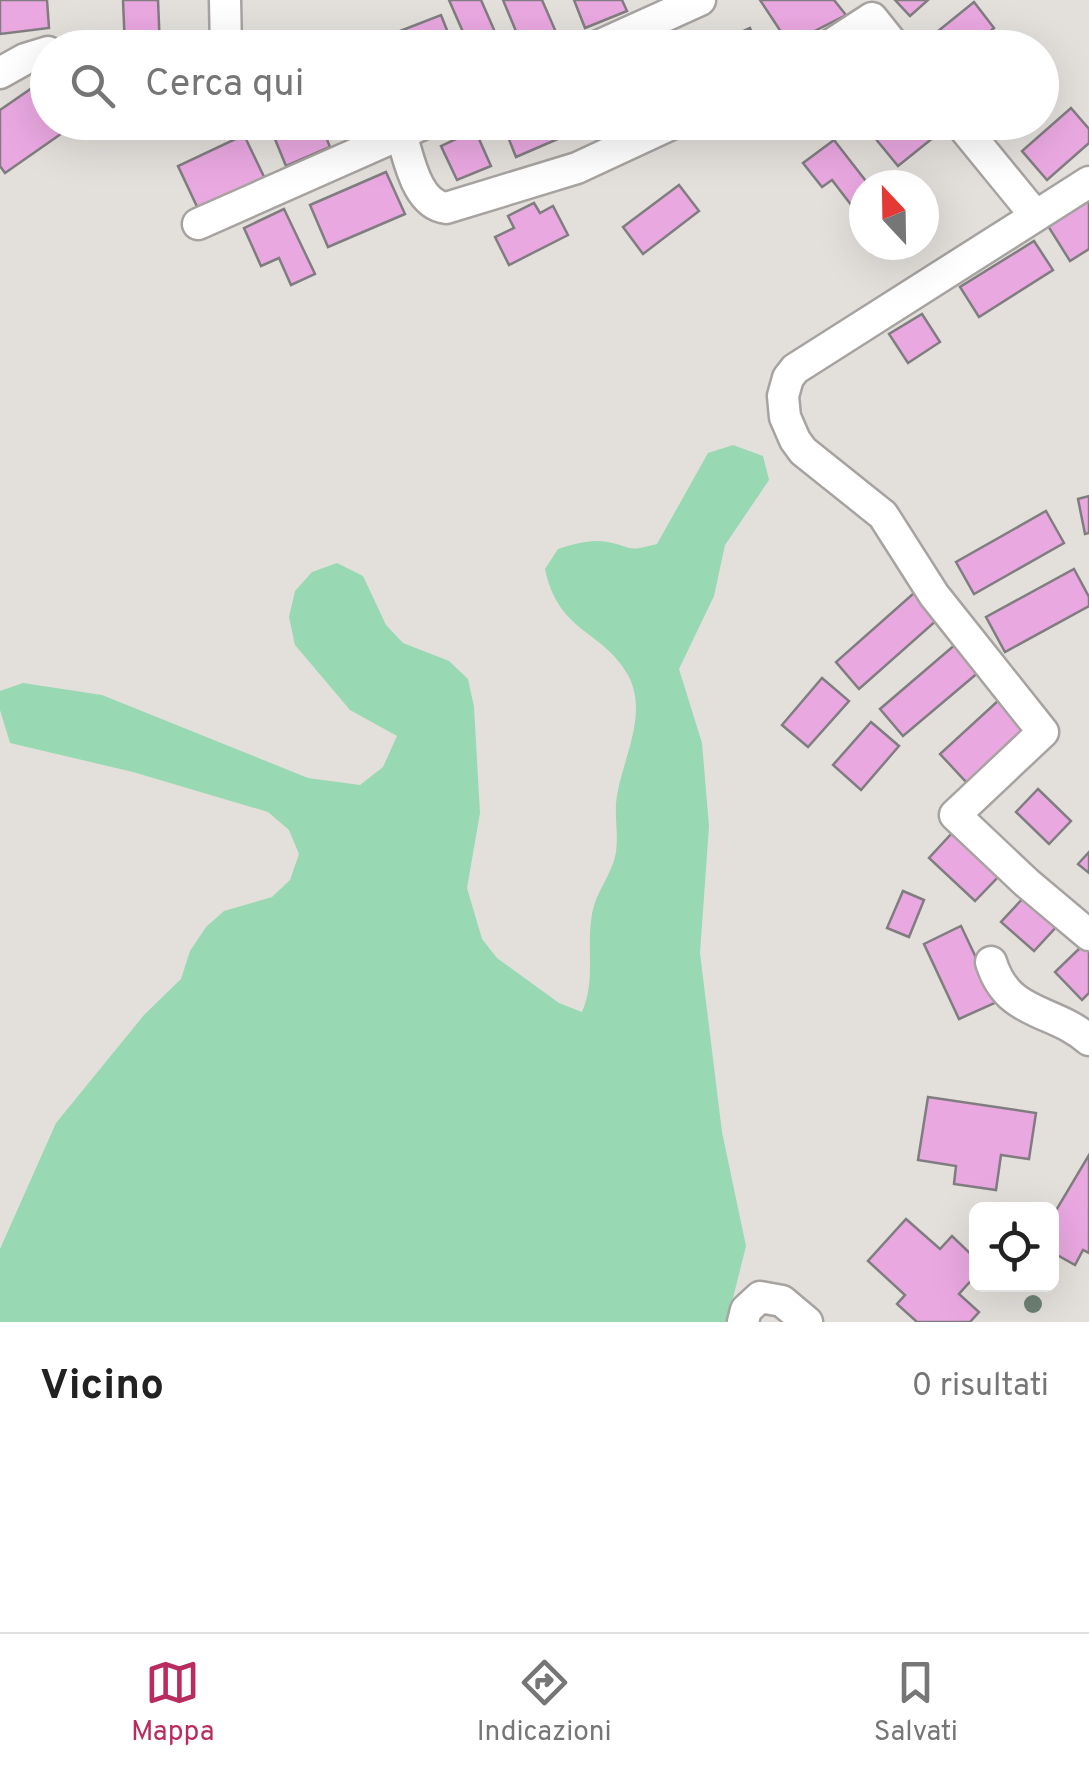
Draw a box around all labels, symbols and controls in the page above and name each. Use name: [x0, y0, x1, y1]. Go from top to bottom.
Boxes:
search box: [30, 30, 1059, 140]
icon: search: [65, 58, 120, 113]
text: Cerca qui: [145, 61, 304, 110]
north arrow: [849, 170, 939, 260]
map controls: [969, 1202, 1059, 1292]
button: locate: [969, 1202, 1059, 1292]
text: Vicino: [40, 1361, 164, 1414]
text: 0 risultati: [912, 1367, 1049, 1407]
tab: Mappa: [131, 1655, 214, 1751]
tab: Indicazioni: [477, 1655, 612, 1751]
tab: Salvati: [874, 1655, 958, 1751]

